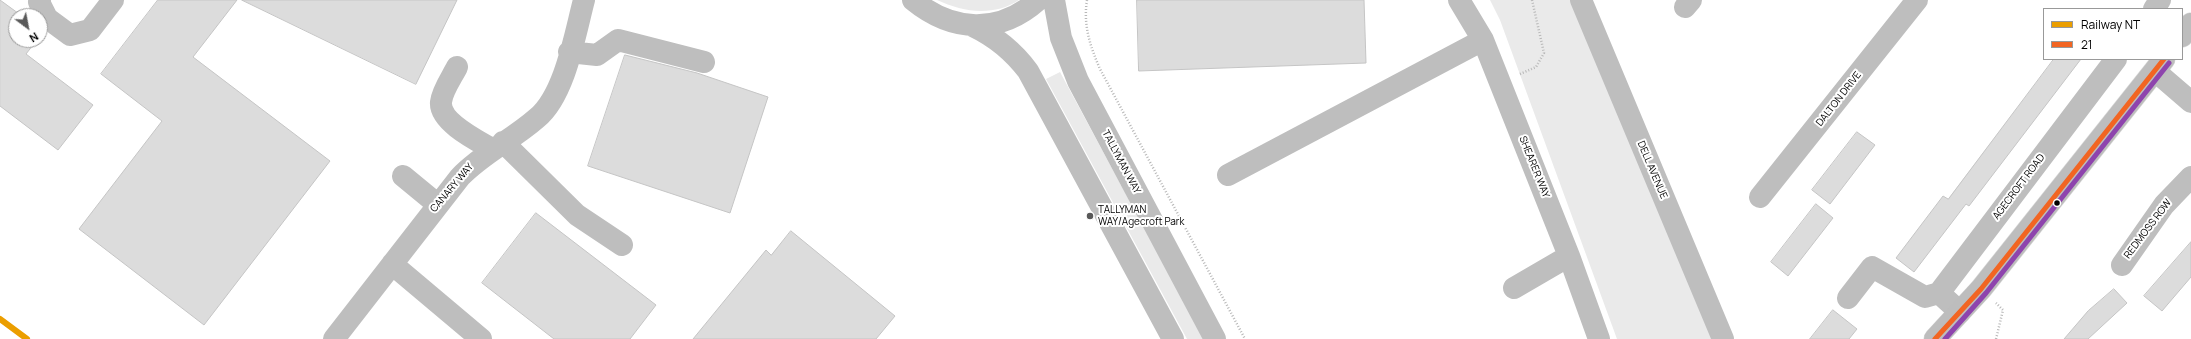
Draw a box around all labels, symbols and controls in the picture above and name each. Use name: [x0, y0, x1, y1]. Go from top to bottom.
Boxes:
north arrow: [8, 8, 48, 48]
legend: [2043, 8, 2183, 60]
text: Railway NT: [2081, 16, 2140, 33]
text: N: [27, 29, 41, 46]
text: 21: [2081, 36, 2093, 53]
street label: DALTON DRIVE: [1814, 69, 1864, 129]
street label: TALLYMAN WAY: [1099, 128, 1143, 196]
street label: SHEARER WAY: [1516, 134, 1552, 200]
street label: DELL AVENUE: [1634, 139, 1670, 201]
street label: AGECROFT ROAD: [1991, 152, 2047, 222]
street label: CANARY WAY: [428, 161, 476, 215]
street label: REDMOSS ROW: [2122, 197, 2174, 261]
unlabelled marker: [2052, 198, 2062, 208]
place label: TALLYMAN WAY/Agecroft Park: [1098, 204, 1184, 228]
marker: TALLYMAN WAY/Agecroft Park: [1085, 211, 1095, 221]

